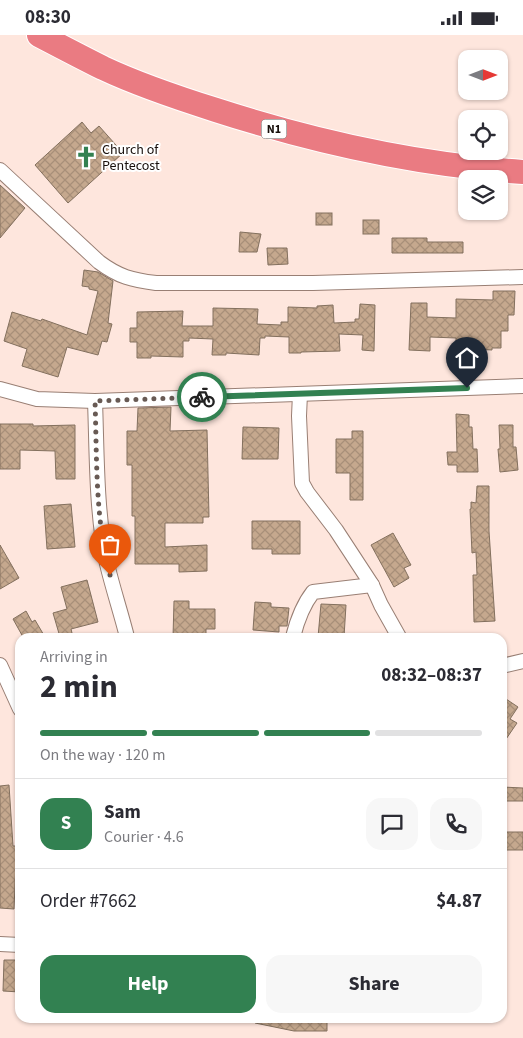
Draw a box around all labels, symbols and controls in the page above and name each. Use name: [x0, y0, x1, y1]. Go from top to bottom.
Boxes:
text: 08:30: [25, 4, 71, 31]
north arrow: [458, 50, 508, 100]
map controls: [458, 50, 508, 220]
button: locate: [458, 110, 508, 160]
road number: N1: [262, 120, 286, 139]
place label: Church of Pentecost: [102, 140, 160, 176]
church icon: Church of Pentecost: [73, 144, 99, 170]
button: layers: [458, 170, 508, 220]
pin: [446, 337, 488, 388]
icon: home: [453, 344, 481, 372]
courier: [177, 372, 227, 422]
icon: bike: [188, 383, 216, 411]
pin: [89, 524, 131, 575]
icon: bag: [96, 531, 124, 559]
text: Arriving in: [40, 646, 108, 668]
text: 08:32–08:37: [381, 662, 482, 689]
text: 2 min: [40, 664, 118, 710]
text: On the way · 120 m: [40, 744, 165, 766]
button: chat: [366, 798, 418, 850]
button: phone: [430, 798, 482, 850]
text: Sam: [104, 799, 141, 826]
text: S: [61, 810, 71, 837]
text: Courier · 4.6: [104, 826, 184, 848]
text: Order #7662: [40, 888, 137, 915]
text: $4.87: [436, 888, 482, 915]
button: Help: [40, 955, 256, 1013]
button: Share: [266, 955, 482, 1013]

